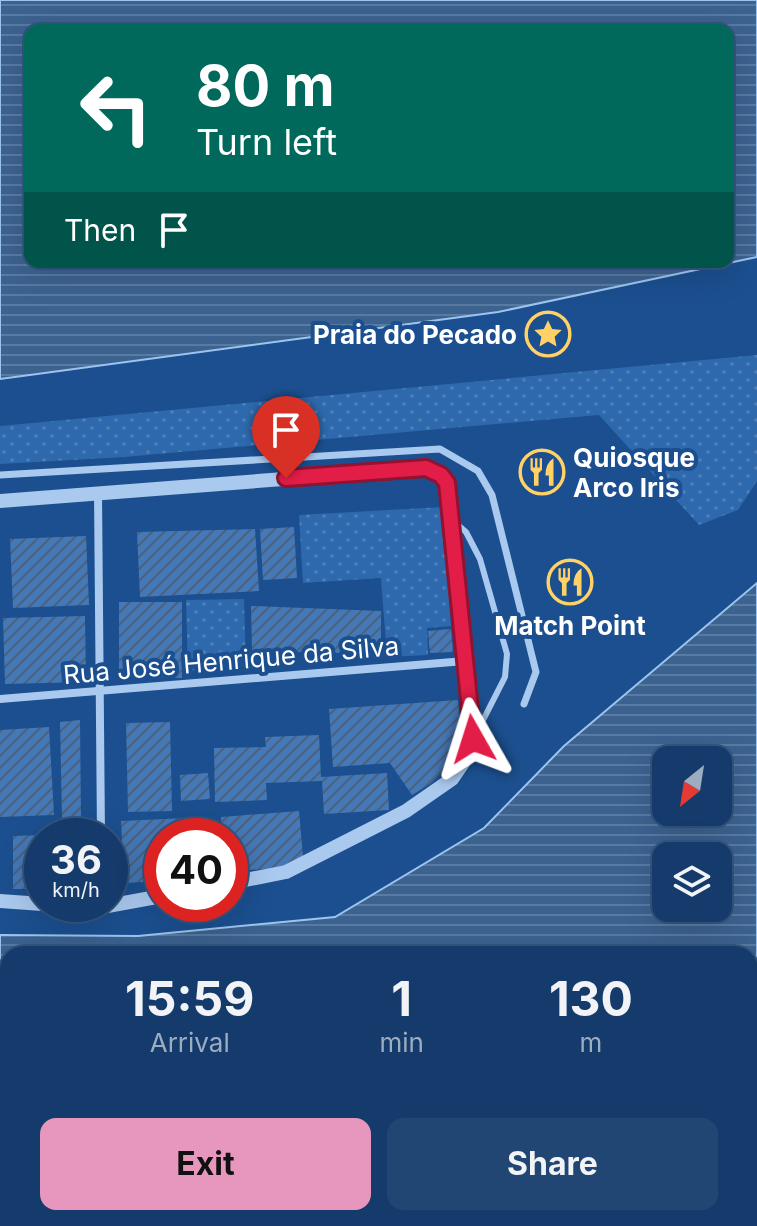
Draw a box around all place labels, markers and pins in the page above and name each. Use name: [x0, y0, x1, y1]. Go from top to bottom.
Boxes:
place icon: Praia do Pecado: [524, 310, 572, 358]
place label: Praia do Pecado: [313, 319, 517, 350]
pin: [252, 396, 320, 478]
place label: Quiosque Arco Iris: [573, 442, 695, 503]
restaurant icon: Quiosque Arco Iris: [518, 448, 566, 496]
restaurant icon: Match Point: [546, 558, 594, 606]
place label: Match Point: [494, 610, 646, 641]

